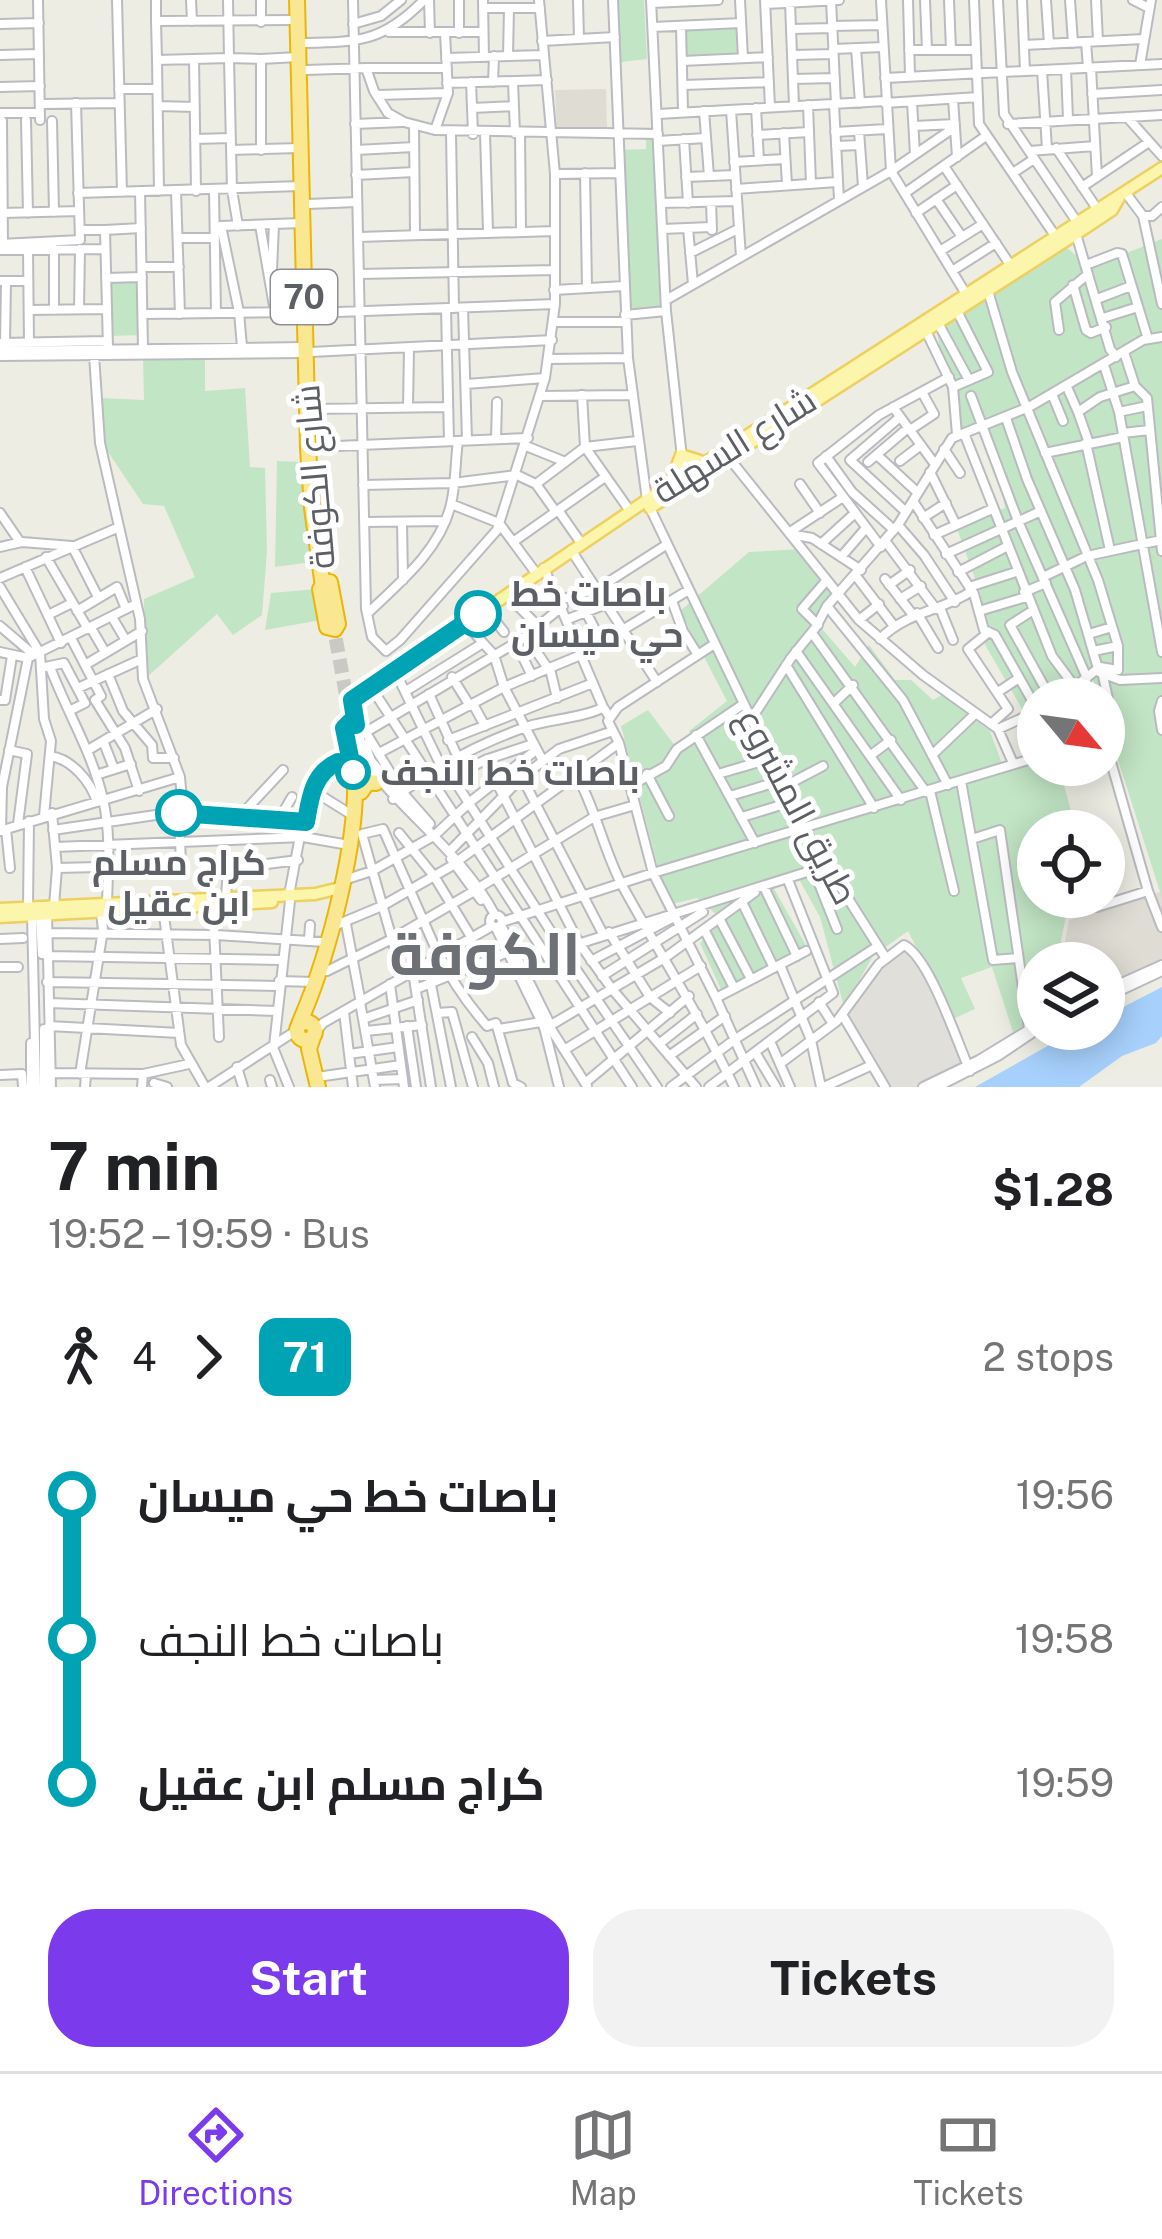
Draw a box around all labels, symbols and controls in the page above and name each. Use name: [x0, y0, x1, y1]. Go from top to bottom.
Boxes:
road number: 70: [271, 270, 337, 324]
street label: شارع السهلة: [645, 378, 826, 515]
street label: شارع الكوفة: [285, 383, 347, 571]
place label: باصات خط حي ميسان: [511, 572, 684, 664]
marker: باصات خط حي ميسان: [456, 592, 500, 636]
north arrow: [1017, 678, 1125, 786]
map controls: [1017, 678, 1125, 1050]
street label: طريق المشروع: [725, 701, 867, 913]
place label: باصات خط النجف: [380, 751, 640, 793]
marker: باصات خط النجف: [337, 756, 369, 788]
marker: كراج مسلم ابن عقيل: [157, 791, 201, 835]
button: locate: [1017, 810, 1125, 918]
place label: كراج مسلم ابن عقيل: [92, 841, 266, 925]
district label: الكوفة: [389, 918, 581, 990]
button: layers: [1017, 942, 1125, 1050]
text: 7 min: [48, 1127, 220, 1205]
text: $1.28: [992, 1163, 1114, 1216]
text: 19:52 – 19:59 · Bus: [48, 1211, 370, 1257]
icon: walk: [48, 1324, 114, 1390]
icon: forward: [175, 1324, 241, 1390]
text: 71: [283, 1332, 327, 1381]
text: 4: [132, 1334, 157, 1380]
text: 2 stops: [982, 1334, 1114, 1380]
text: باصات خط حي ميسان: [138, 1469, 558, 1522]
text: 19:56: [1016, 1472, 1114, 1518]
text: باصات خط النجف: [138, 1613, 444, 1666]
text: 19:58: [1015, 1616, 1114, 1662]
text: كراج مسلم ابن عقيل: [138, 1757, 545, 1810]
text: 19:59: [1016, 1760, 1114, 1806]
button: Start: [48, 1909, 569, 2047]
button: Tickets: [593, 1909, 1114, 2047]
tab: Directions: [138, 2102, 293, 2212]
tab: Map: [570, 2102, 637, 2212]
tab: Tickets: [913, 2102, 1024, 2212]

